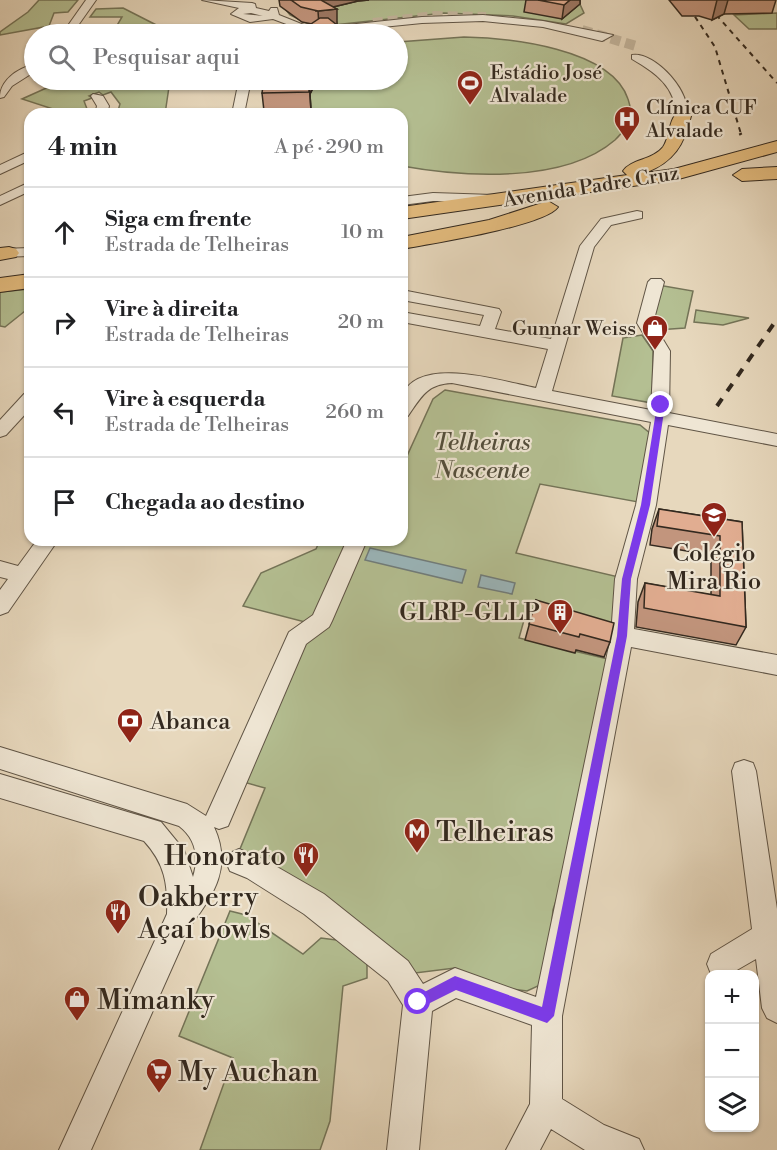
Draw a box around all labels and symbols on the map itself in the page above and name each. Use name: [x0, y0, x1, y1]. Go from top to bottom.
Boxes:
place label: Estádio José Alvalade: [489, 61, 602, 109]
sports icon: Estádio José Alvalade: [455, 68, 485, 106]
place label: Clínica CUF Alvalade: [645, 96, 757, 144]
hospital icon: Clínica CUF Alvalade: [612, 104, 642, 142]
street label: Avenida Padre Cruz: [501, 161, 681, 214]
shop icon: Gunnar Weiss: [640, 313, 670, 351]
place label: Gunnar Weiss: [512, 317, 636, 342]
route end: [647, 391, 673, 417]
park label: Telheiras Nascente: [433, 428, 530, 486]
school or university icon: Colégio Mira Rio: [699, 500, 729, 538]
place label: Colégio Mira Rio: [667, 539, 761, 597]
building icon: GLRP-GLLP: [545, 597, 575, 635]
place label: GLRP-GLLP: [399, 598, 540, 628]
bank icon: Abanca: [115, 706, 145, 744]
place label: Abanca: [149, 707, 231, 737]
place label: Telheiras: [436, 815, 554, 850]
metro station icon: Telheiras: [402, 816, 432, 854]
place label: Honorato: [164, 839, 286, 874]
restaurant icon: Honorato: [291, 840, 321, 878]
place label: Oakberry Açaí bowls: [137, 880, 271, 947]
restaurant icon: Oakberry Açaí bowls: [103, 897, 133, 935]
place label: Mimanky: [97, 983, 215, 1018]
shop icon: Mimanky: [62, 984, 92, 1022]
route start: [404, 988, 430, 1014]
place label: My Auchan: [178, 1055, 319, 1090]
supermarket icon: My Auchan: [144, 1056, 174, 1094]

